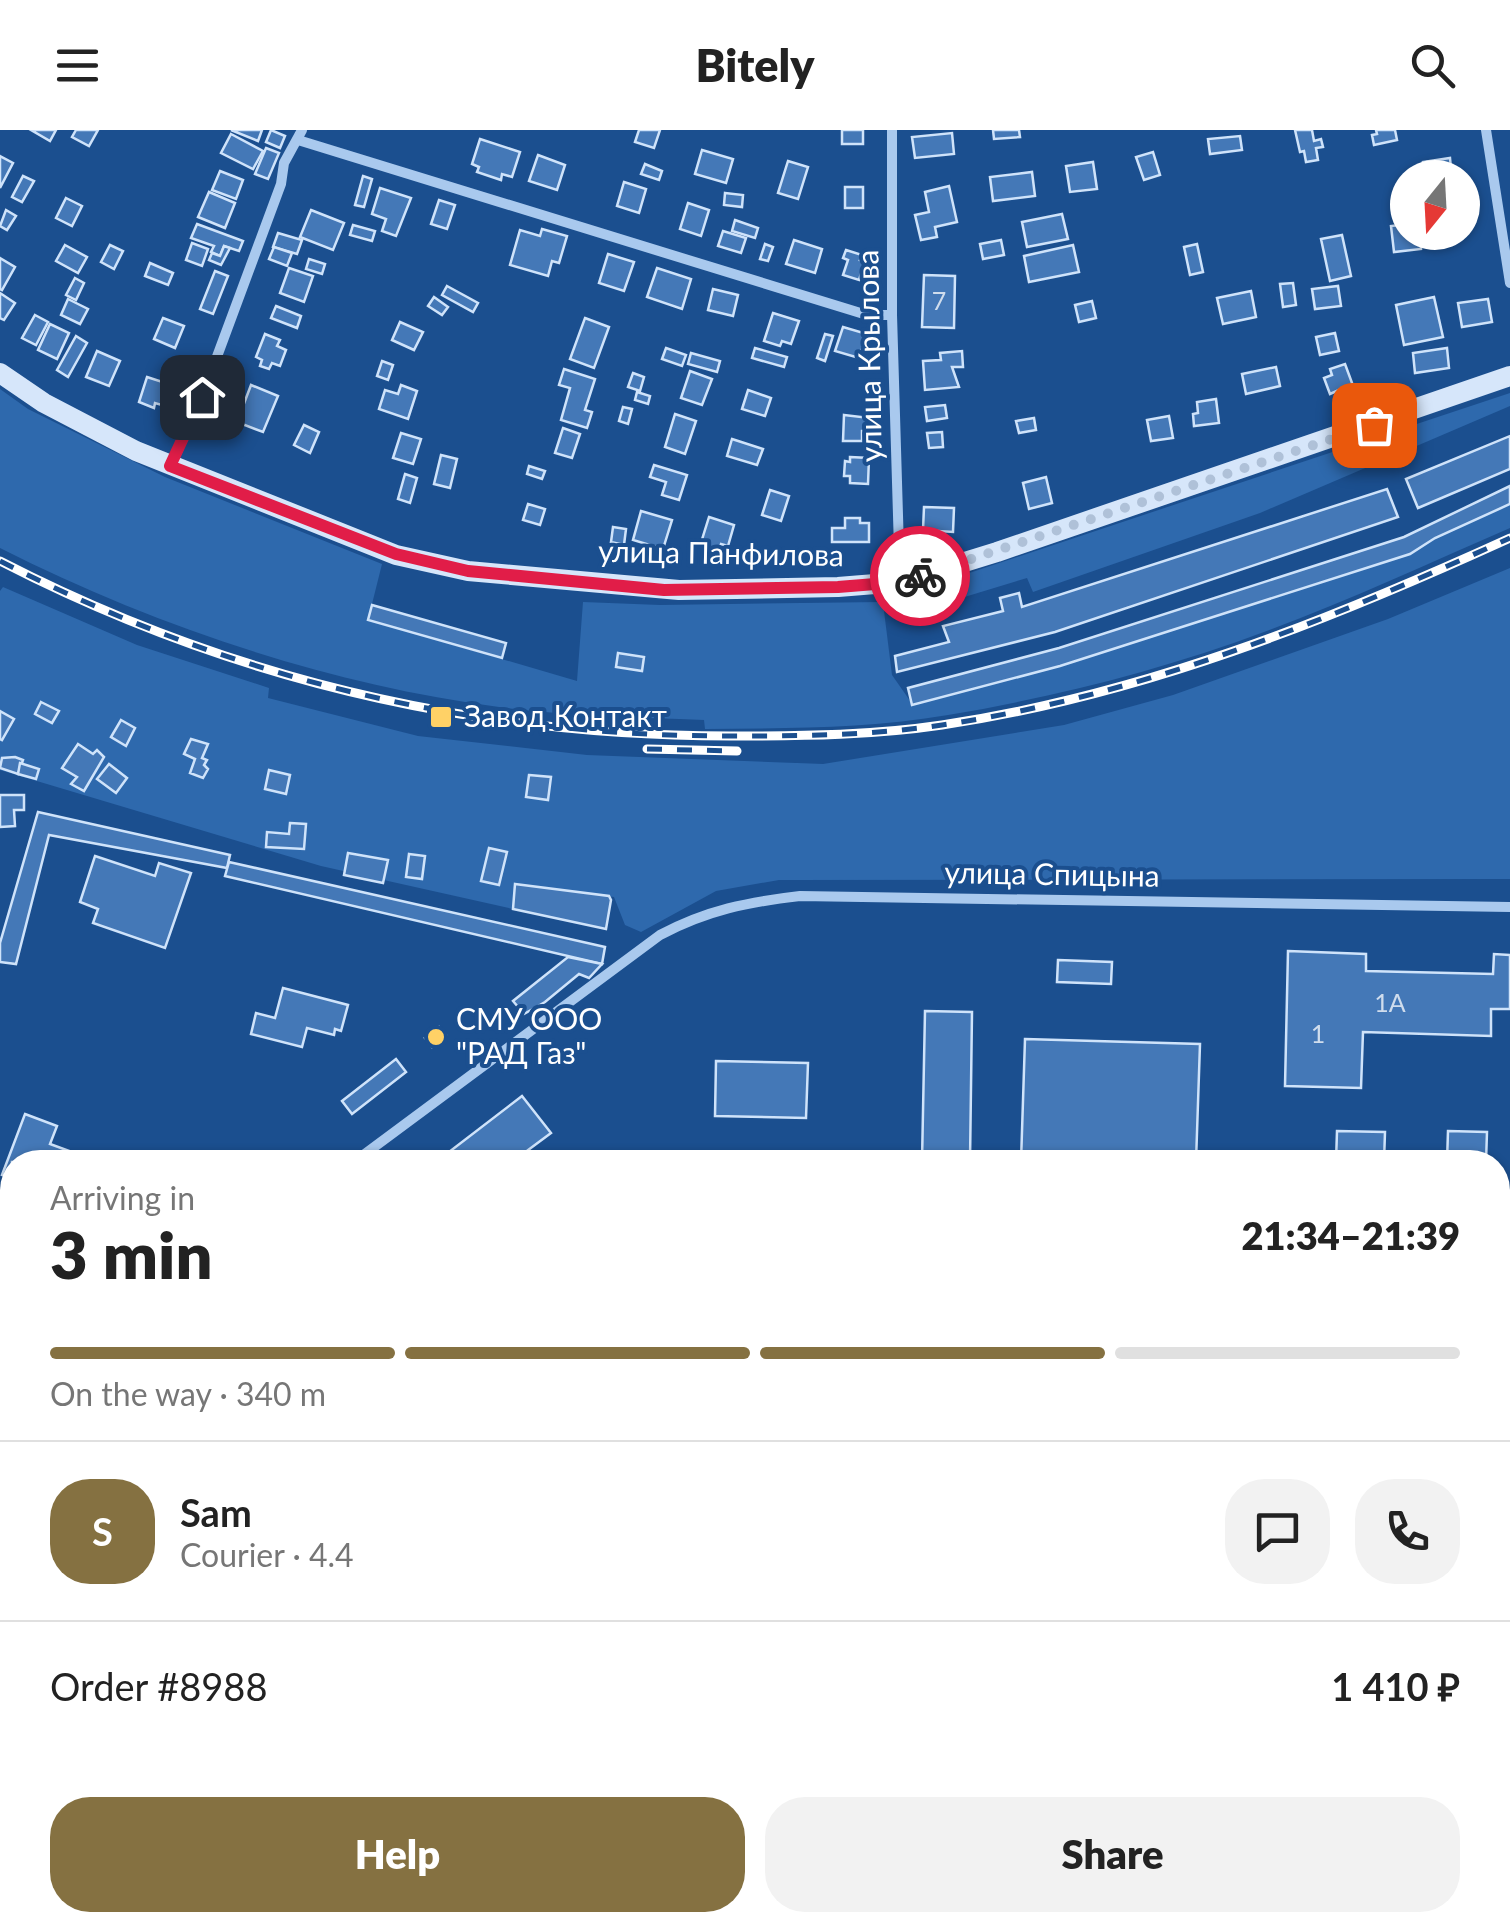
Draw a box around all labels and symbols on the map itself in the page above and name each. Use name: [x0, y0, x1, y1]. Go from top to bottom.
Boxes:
north arrow: [1390, 160, 1480, 250]
street label: улица Крылова: [848, 250, 888, 462]
house number: 7: [932, 285, 946, 315]
pin: [160, 355, 245, 440]
pin: [1332, 383, 1417, 468]
courier: [870, 526, 970, 626]
street label: улица Панфилова: [598, 532, 844, 572]
place label: Завод Контакт: [464, 697, 667, 733]
marker: Завод Контакт: [428, 704, 454, 730]
street label: улица Спицына: [944, 853, 1160, 893]
house number: 1А: [1374, 987, 1406, 1017]
place label: СМУ ООО "РАД Газ": [456, 1000, 602, 1070]
house number: 1: [1311, 1018, 1325, 1048]
marker: СМУ ООО "РАД Газ": [425, 1026, 447, 1048]

